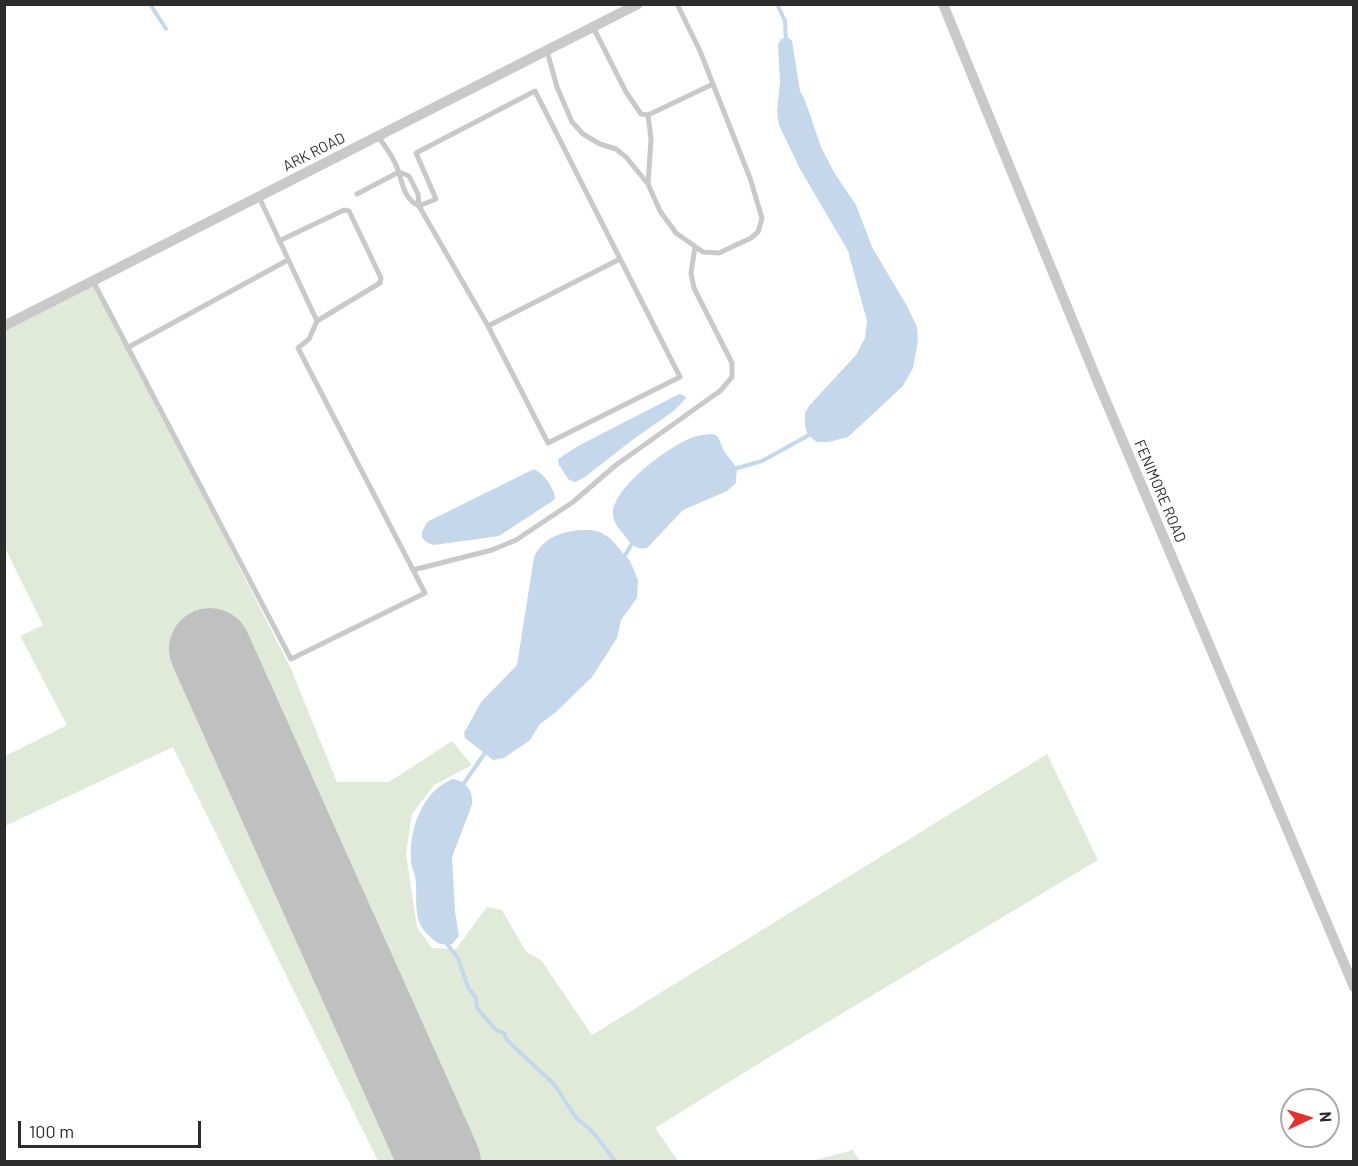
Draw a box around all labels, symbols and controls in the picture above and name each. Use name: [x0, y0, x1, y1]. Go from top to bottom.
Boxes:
street label: ARK ROAD: [280, 129, 348, 175]
street label: FENIMORE ROAD: [1130, 437, 1190, 545]
north arrow: [1280, 1088, 1340, 1148]
scale bar: [21, 1109, 204, 1147]
text: N: [1317, 1111, 1336, 1123]
text: 100 m: [29, 1120, 74, 1142]

